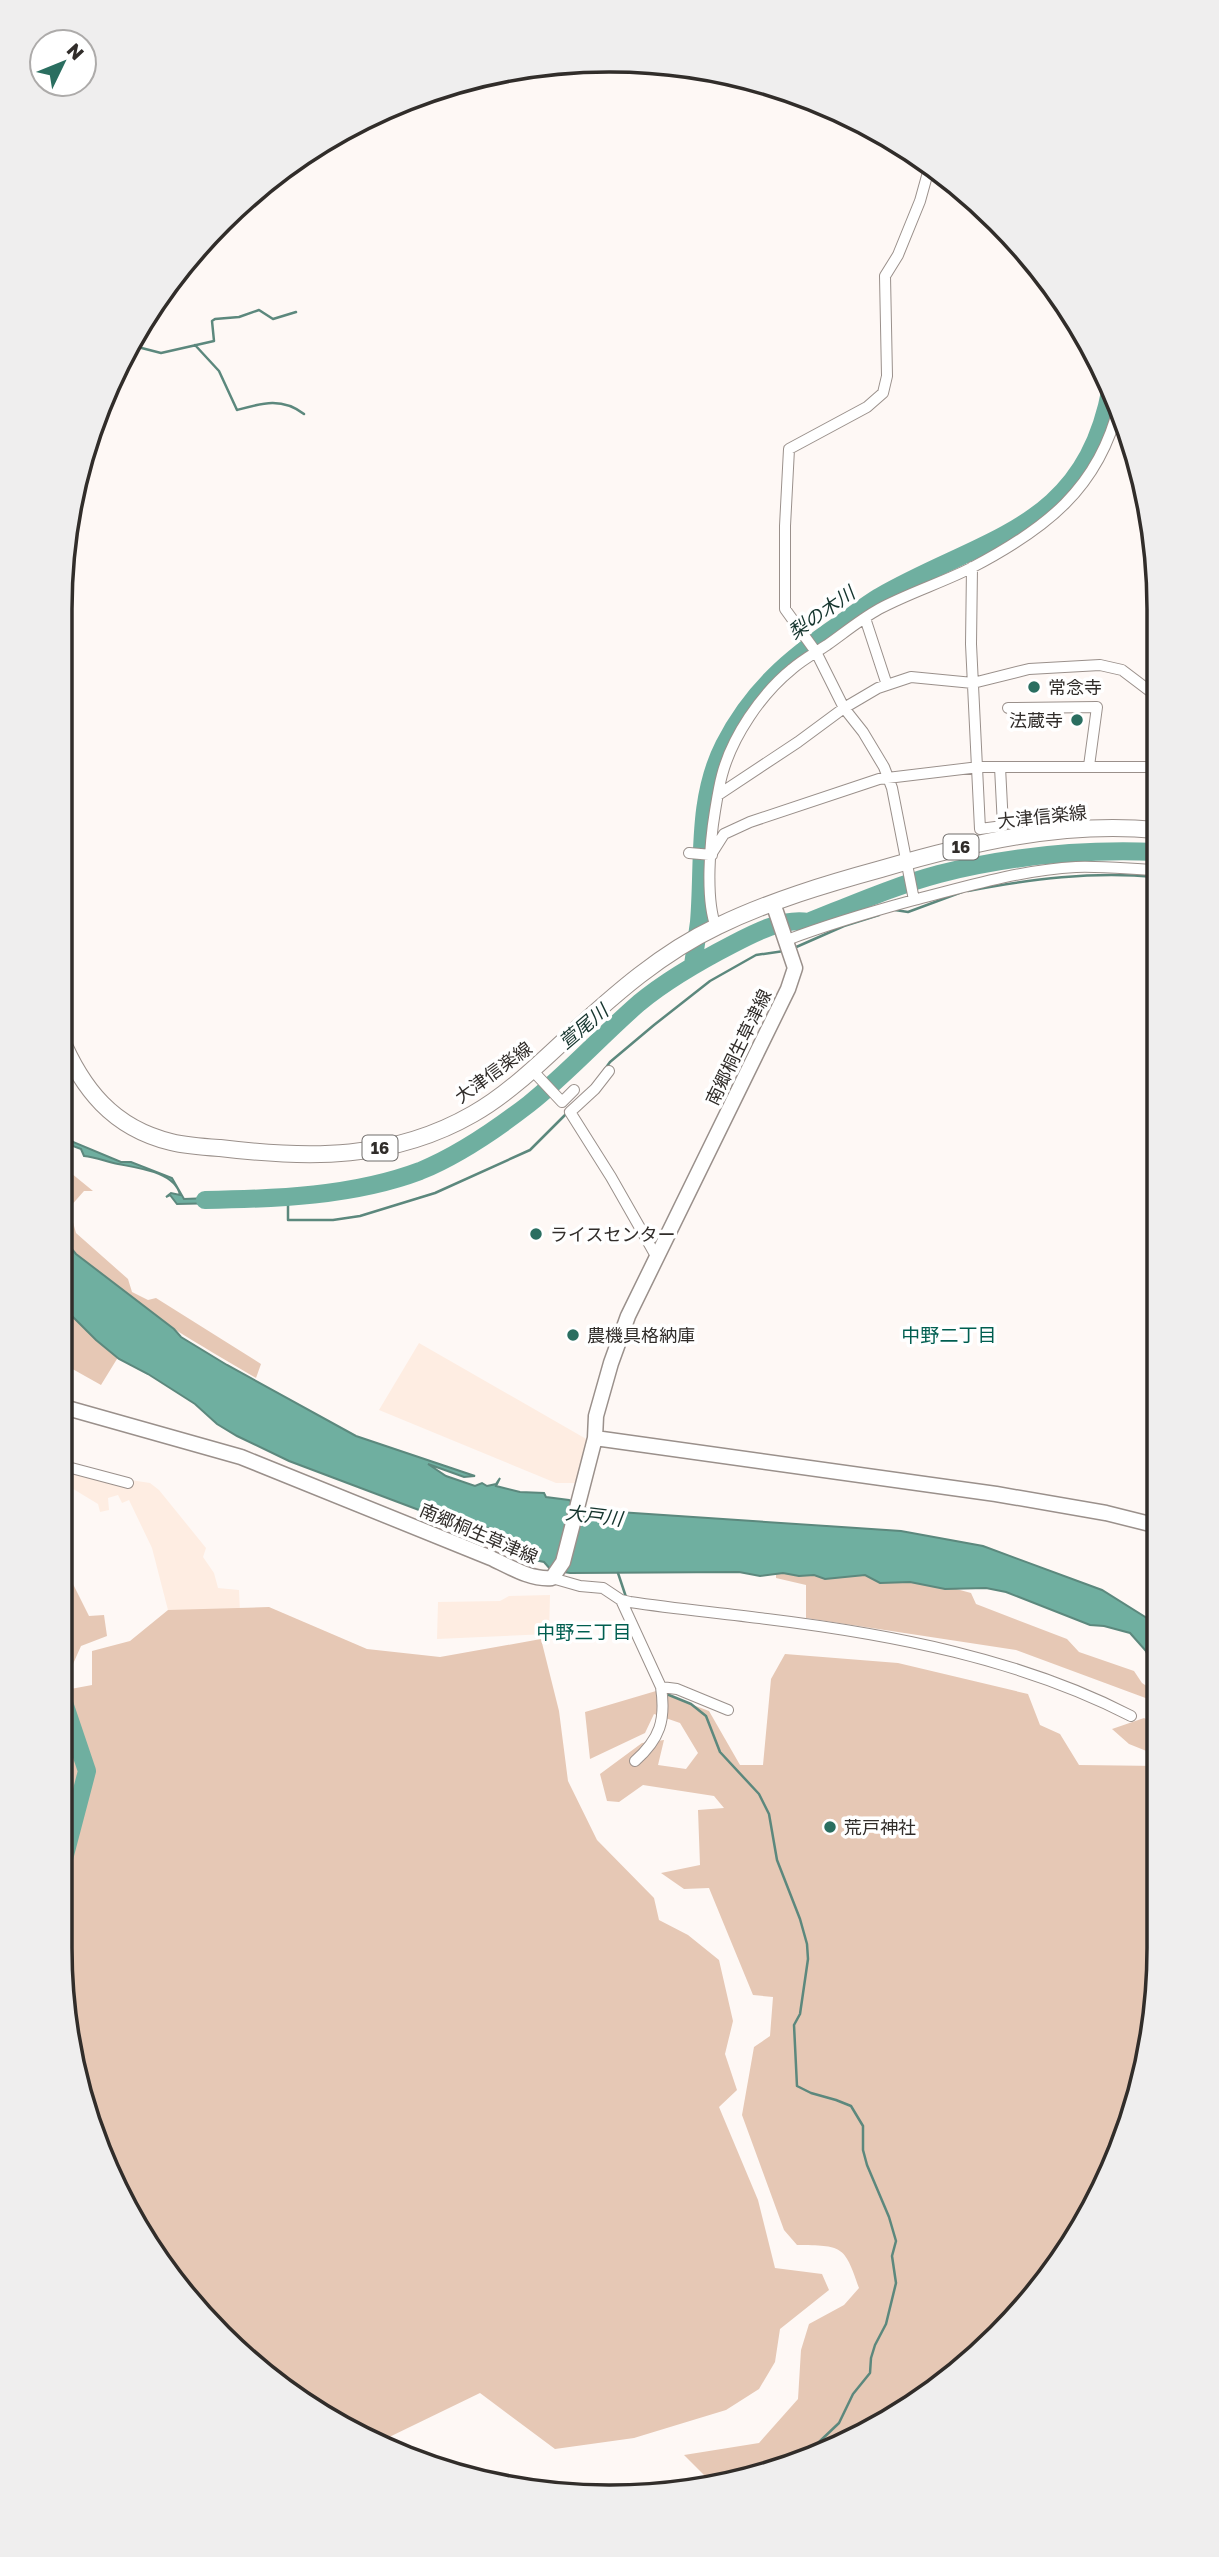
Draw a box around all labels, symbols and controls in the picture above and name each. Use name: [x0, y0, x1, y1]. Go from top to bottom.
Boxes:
north arrow: [28, 28, 98, 98]
text: N: [62, 38, 89, 64]
water label: 梨の木川: [783, 580, 860, 643]
place label: 常念寺: [1048, 676, 1102, 698]
marker: 常念寺: [1026, 679, 1042, 695]
place label: 法蔵寺: [1009, 709, 1063, 731]
marker: 法蔵寺: [1069, 712, 1085, 728]
street label: 大津信楽線: [996, 800, 1088, 832]
road number: 16: [944, 834, 978, 860]
street label: 南郷桐生草津線: [700, 986, 776, 1108]
water label: 萱尾川: [554, 998, 614, 1053]
street label: 大津信楽線: [450, 1037, 536, 1107]
road number: 16: [362, 1136, 398, 1160]
place label: ライスセンター: [550, 1223, 675, 1245]
marker: ライスセンター: [528, 1226, 544, 1242]
district label: 中野二丁目: [901, 1323, 997, 1346]
place label: 農機具格納庫: [587, 1324, 695, 1346]
marker: 農機具格納庫: [565, 1327, 581, 1343]
street label: 南郷桐生草津線: [417, 1498, 541, 1568]
water label: 大戸川: [564, 1500, 626, 1530]
district label: 中野三丁目: [536, 1620, 632, 1643]
place label: 荒戸神社: [844, 1816, 916, 1838]
marker: 荒戸神社: [822, 1819, 838, 1835]

